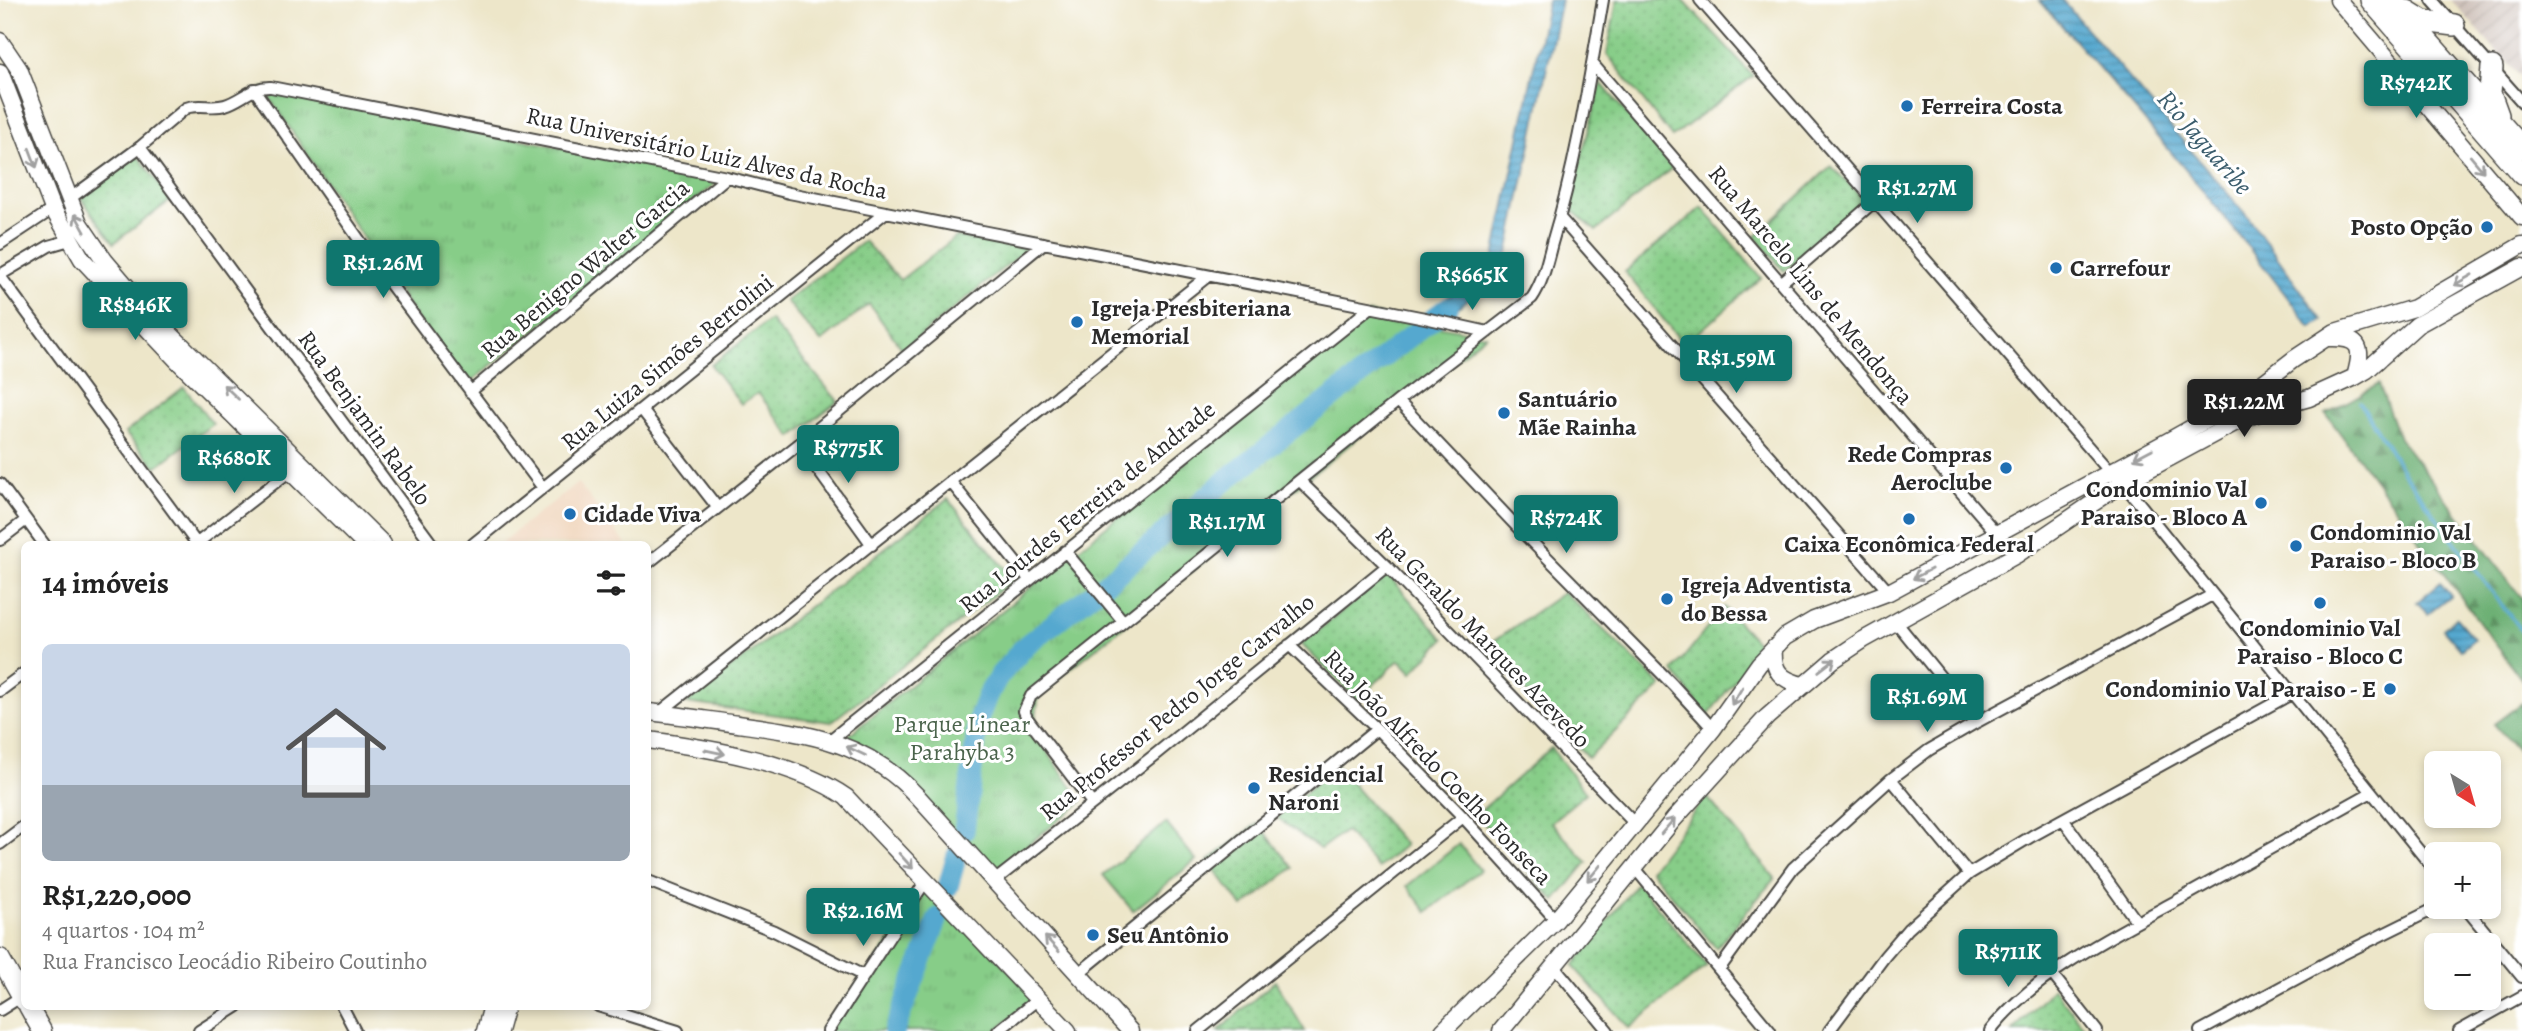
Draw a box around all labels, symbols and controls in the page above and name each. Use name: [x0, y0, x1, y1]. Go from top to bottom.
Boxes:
pin: R$742K: [2359, 60, 2473, 120]
text: R$742K: [2380, 67, 2452, 98]
water label: Rio Jaguaribe: [2149, 82, 2260, 203]
place label: Ferreira Costa: [1921, 90, 2063, 122]
marker: Ferreira Costa: [1899, 98, 1915, 114]
street label: Rua Universitário Luiz Alves da Rocha: [523, 99, 891, 207]
one-way arrow: [28, 147, 40, 169]
one-way arrow: [2469, 154, 2485, 172]
street label: Rua Marcelo Lins de Mendonça: [1701, 158, 1921, 412]
pin: R$1.27M: [1852, 166, 1982, 225]
street label: Rua Benigno Walter Garcia: [474, 171, 697, 366]
text: R$1.27M: [1877, 172, 1957, 203]
place label: Posto Opção: [2350, 211, 2473, 243]
one-way arrow: [73, 213, 86, 234]
marker: Posto Opção: [2479, 219, 2495, 235]
pin: R$1.26M: [318, 240, 448, 300]
text: R$1.26M: [342, 247, 424, 278]
pin: R$665K: [1415, 252, 1529, 312]
place label: Carrefour: [2070, 252, 2170, 284]
text: R$665K: [1436, 259, 1508, 290]
marker: Carrefour: [2048, 260, 2064, 276]
street label: Rua Luiza Simões Bertolini: [554, 266, 780, 458]
one-way arrow: [2454, 273, 2474, 287]
pin: R$846K: [78, 282, 192, 342]
text: R$846K: [98, 289, 172, 320]
place label: Igreja Presbiteriana Memorial: [1091, 292, 1291, 352]
marker: Igreja Presbiteriana Memorial: [1069, 314, 1085, 330]
street label: Rua Benjamin Rabelo: [291, 324, 439, 512]
pin: R$1.59M: [1671, 336, 1801, 395]
text: R$1.59M: [1696, 342, 1776, 373]
pin: R$1.22M: [2179, 380, 2309, 439]
place label: Santuário Mãe Rainha: [1518, 383, 1637, 443]
one-way arrow: [222, 384, 239, 401]
text: R$1.22M: [2203, 386, 2285, 417]
street label: Rua Lourdes Ferreira de Andrade: [952, 393, 1222, 621]
marker: Santuário Mãe Rainha: [1496, 405, 1512, 421]
pin: R$775K: [791, 426, 905, 485]
text: R$775K: [813, 432, 883, 463]
pin: R$680K: [177, 435, 291, 495]
place label: Rede Compras Aeroclube: [1847, 438, 1992, 498]
text: R$680K: [197, 442, 271, 473]
one-way arrow: [2134, 447, 2154, 461]
marker: Rede Compras Aeroclube: [1998, 460, 2014, 476]
place label: Condominio Val Paraiso - Bloco A: [2080, 473, 2248, 533]
marker: Condominio Val Paraiso - Bloco A: [2253, 495, 2269, 511]
pin: R$724K: [1509, 496, 1623, 555]
place label: Cidade Viva: [584, 498, 702, 530]
pin: R$1.17M: [1162, 500, 1292, 559]
text: R$724K: [1530, 502, 1602, 533]
marker: Cidade Viva: [562, 506, 578, 522]
text: R$1.17M: [1188, 506, 1266, 537]
marker: Caixa Econômica Federal: [1901, 511, 1917, 527]
place label: Condominio Val Paraiso - Bloco B: [2310, 516, 2477, 576]
street label: Rua Geraldo Marques Azevedo: [1368, 519, 1598, 755]
place label: Caixa Econômica Federal: [1784, 528, 2035, 560]
marker: Condominio Val Paraiso - Bloco B: [2288, 538, 2304, 554]
text: 14 imóveis: [42, 563, 169, 603]
icon: filters: [592, 564, 630, 602]
one-way arrow: [1912, 568, 1933, 581]
place label: Igreja Adventista do Bessa: [1681, 569, 1852, 629]
street label: Rua Professor Pedro Jorge Carvalho: [1033, 586, 1321, 828]
marker: Igreja Adventista do Bessa: [1659, 591, 1675, 607]
marker: Condominio Val Paraiso - Bloco C: [2312, 595, 2328, 611]
place label: Condominio Val Paraiso - Bloco C: [2237, 612, 2403, 672]
street label: Rua João Alfredo Coelho Fonseca: [1317, 642, 1560, 893]
one-way arrow: [1818, 657, 1836, 673]
place label: Condominio Val Paraiso - E: [2105, 673, 2376, 705]
pin: R$1.69M: [1862, 674, 1992, 734]
text: R$1.69M: [1887, 681, 1967, 712]
marker: Condominio Val Paraiso - E: [2382, 681, 2398, 697]
one-way arrow: [1730, 686, 1745, 705]
icon: home: [273, 690, 399, 816]
park label: Parque Linear Parahyba 3: [894, 708, 1030, 768]
one-way arrow: [846, 744, 867, 757]
one-way arrow: [703, 745, 726, 759]
north arrow: [2424, 751, 2501, 828]
map controls: [2424, 751, 2501, 1010]
place label: Residencial Naroni: [1268, 758, 1384, 818]
marker: Residencial Naroni: [1246, 780, 1262, 796]
one-way arrow: [1660, 817, 1676, 835]
button: +: [2424, 842, 2501, 919]
one-way arrow: [897, 851, 913, 869]
one-way arrow: [1587, 864, 1603, 882]
text: R$1,220,000: [42, 875, 191, 915]
pin: R$2.16M: [798, 888, 928, 948]
text: R$2.16M: [822, 895, 904, 926]
text: 4 quartos · 104 m²: [42, 915, 205, 946]
place label: Seu Antônio: [1107, 919, 1229, 951]
marker: Seu Antônio: [1085, 927, 1101, 943]
pin: R$711K: [1951, 930, 2065, 989]
button: −: [2424, 933, 2501, 1010]
one-way arrow: [1043, 936, 1060, 953]
text: R$711K: [1975, 936, 2041, 967]
text: Rua Francisco Leocádio Ribeiro Coutinho: [42, 946, 427, 977]

